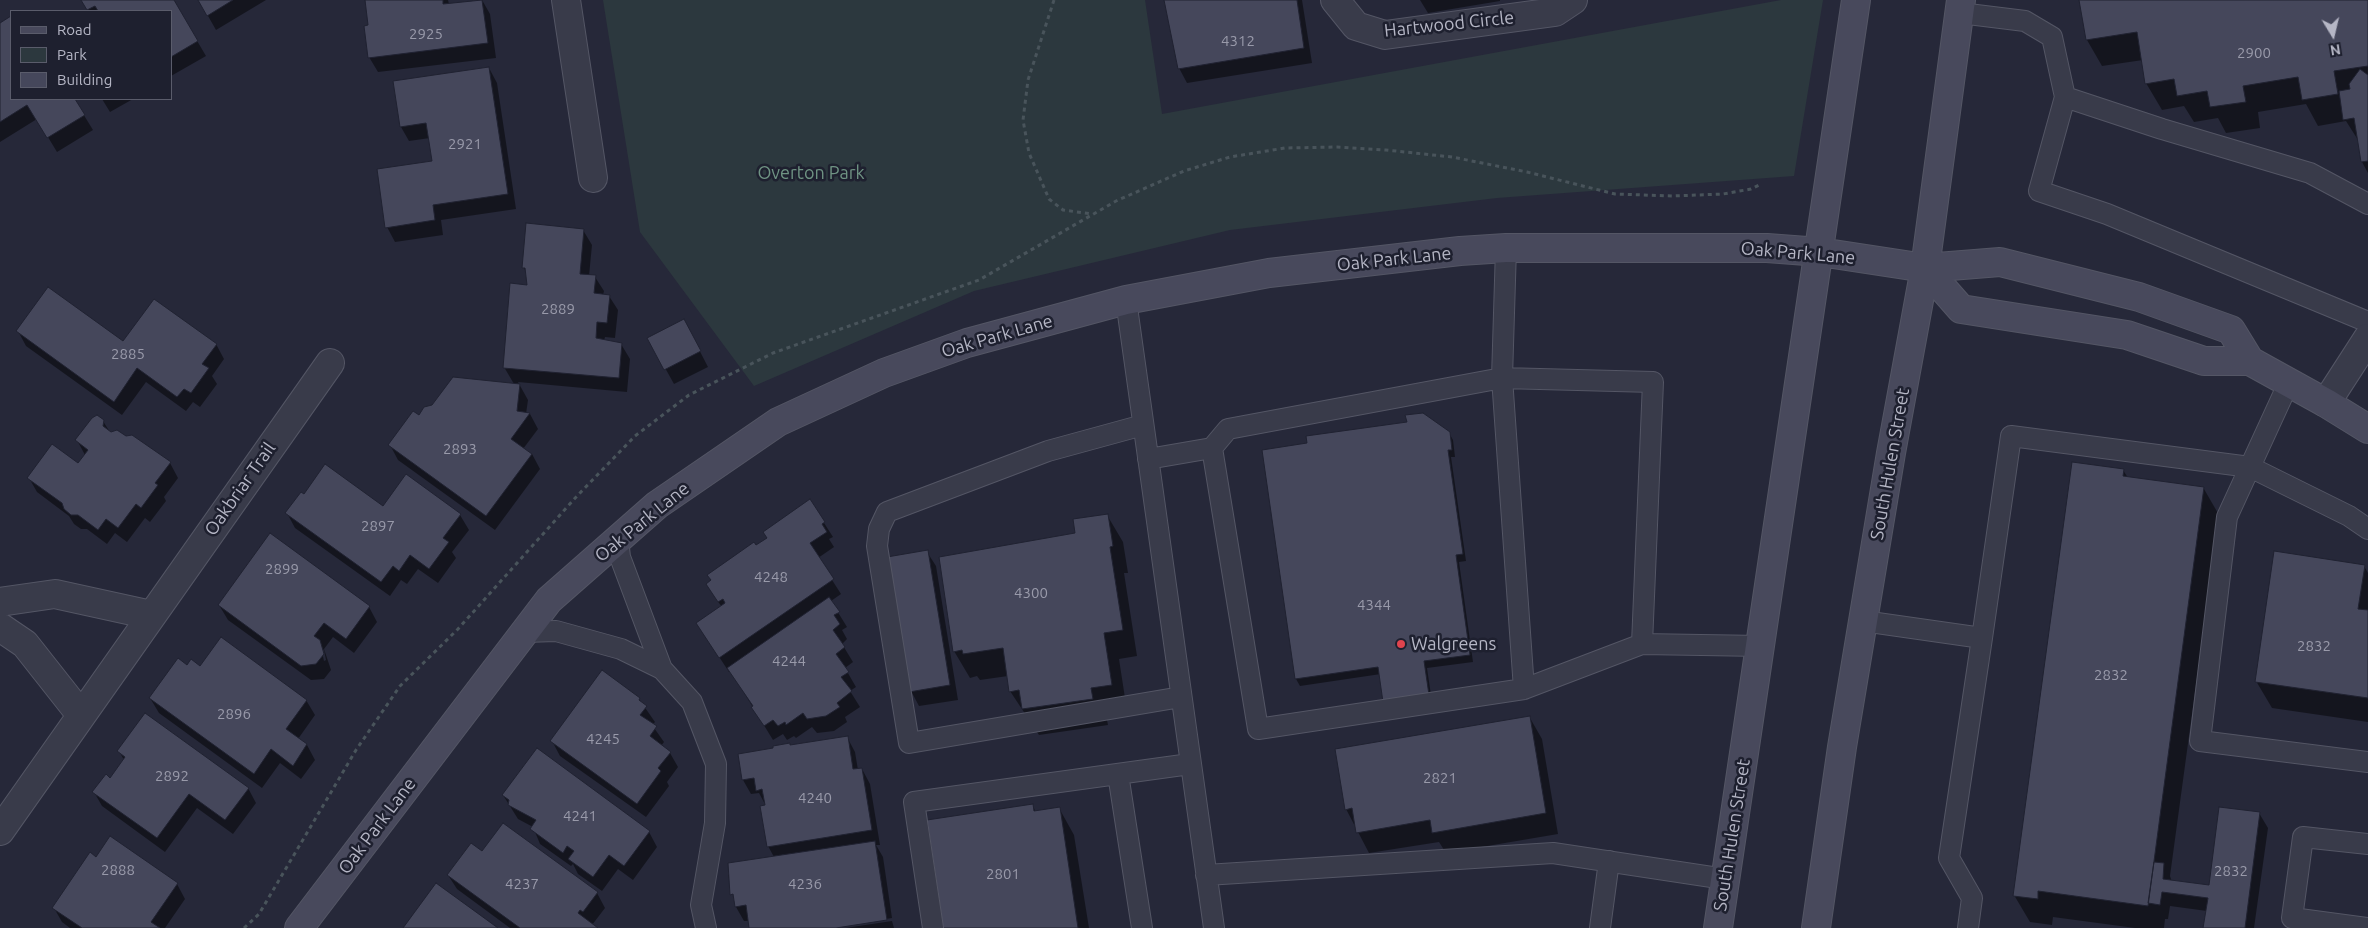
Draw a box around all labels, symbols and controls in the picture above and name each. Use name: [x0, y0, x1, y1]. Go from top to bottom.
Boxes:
street label: Hartwood Circle: [1383, 6, 1515, 42]
legend: [10, 10, 172, 100]
north arrow: [2308, 10, 2358, 60]
text: Road: [57, 21, 92, 38]
house number: 2925: [409, 25, 443, 43]
house number: 4312: [1221, 32, 1255, 50]
text: N: [2329, 41, 2342, 59]
house number: 2900: [2237, 44, 2271, 62]
text: Park: [57, 46, 87, 63]
text: Building: [57, 71, 112, 88]
house number: 2921: [448, 135, 482, 153]
park label: Overton Park: [757, 162, 865, 184]
street label: Oak Park Lane: [1740, 237, 1856, 269]
street label: Oak Park Lane: [1336, 242, 1452, 276]
house number: 2889: [541, 300, 575, 318]
street label: Oak Park Lane: [939, 310, 1055, 362]
house number: 2885: [111, 345, 145, 363]
street label: South Hulen Street: [1866, 386, 1914, 542]
street label: Oakbriar Trail: [200, 438, 280, 540]
house number: 2893: [443, 440, 477, 458]
street label: Oak Park Lane: [591, 477, 693, 567]
house number: 2897: [361, 517, 395, 535]
house number: 2899: [265, 560, 299, 578]
house number: 4248: [754, 568, 788, 586]
house number: 4300: [1014, 584, 1048, 602]
house number: 4344: [1357, 596, 1391, 614]
place label: Walgreens: [1411, 633, 1496, 655]
house number: 2832: [2297, 637, 2331, 655]
marker: Walgreens: [1395, 638, 1407, 650]
house number: 4244: [772, 652, 806, 670]
house number: 2832: [2094, 666, 2128, 684]
house number: 2896: [217, 705, 251, 723]
house number: 4245: [586, 730, 620, 748]
street label: South Hulen Street: [1709, 757, 1755, 913]
house number: 2892: [155, 767, 189, 785]
house number: 2821: [1423, 769, 1457, 787]
street label: Oak Park Lane: [334, 774, 420, 878]
house number: 4240: [798, 789, 832, 807]
house number: 4241: [563, 807, 597, 825]
house number: 2888: [101, 861, 135, 879]
house number: 2832: [2214, 862, 2248, 880]
house number: 2801: [986, 865, 1020, 883]
house number: 4237: [505, 875, 539, 893]
house number: 4236: [788, 875, 822, 893]

